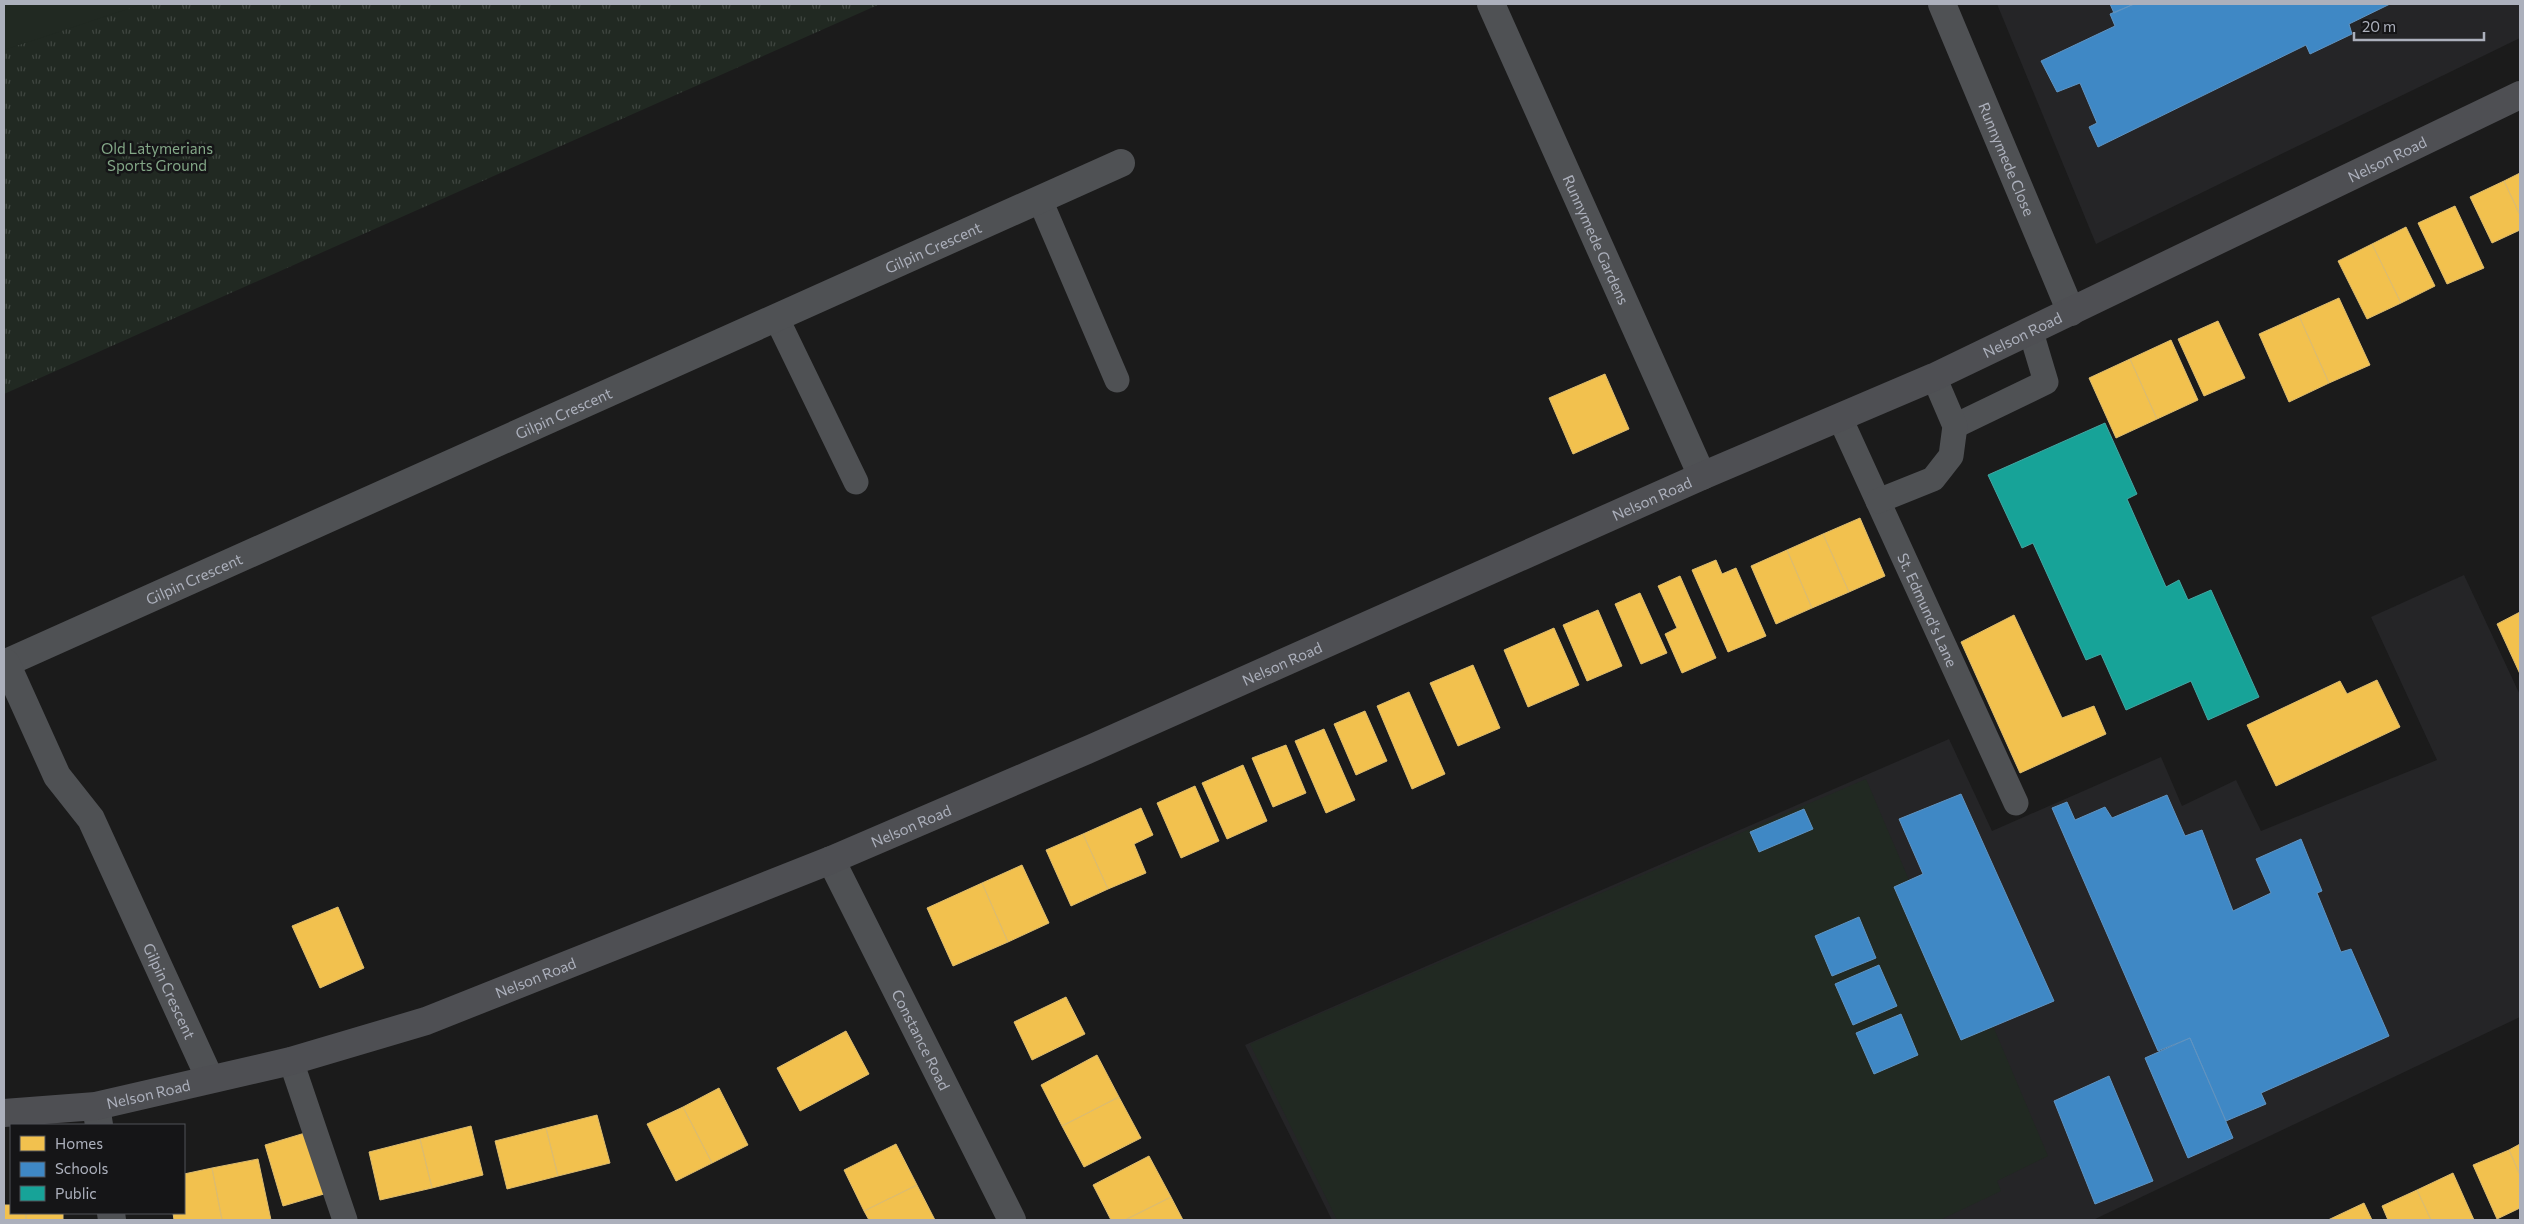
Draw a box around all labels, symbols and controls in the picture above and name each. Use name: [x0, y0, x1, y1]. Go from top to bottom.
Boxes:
scale bar: [2354, 10, 2484, 42]
text: 20 m: [2362, 17, 2396, 35]
street label: Runnymede Close: [1975, 100, 2039, 218]
street label: Nelson Road: [2345, 132, 2429, 186]
park label: Old Latymerians Sports Ground: [101, 139, 213, 174]
street label: Runnymede Gardens: [1559, 172, 1633, 307]
street label: Gilpin Crescent: [882, 218, 984, 277]
street label: Nelson Road: [1980, 308, 2065, 361]
street label: Gilpin Crescent: [512, 384, 615, 442]
street label: Nelson Road: [1609, 473, 1694, 524]
street label: Gilpin Crescent: [143, 549, 245, 608]
street label: St. Edmund's Lane: [1894, 550, 1962, 670]
street label: Nelson Road: [1239, 638, 1325, 689]
street label: Nelson Road: [868, 801, 954, 851]
street label: Gilpin Crescent: [140, 940, 199, 1042]
street label: Nelson Road: [492, 953, 578, 1002]
street label: Constance Road: [888, 986, 954, 1093]
street label: Nelson Road: [105, 1076, 192, 1112]
legend: [10, 1124, 185, 1214]
text: Homes: [55, 1134, 103, 1152]
text: Schools: [55, 1159, 109, 1177]
text: Public: [55, 1184, 97, 1202]

